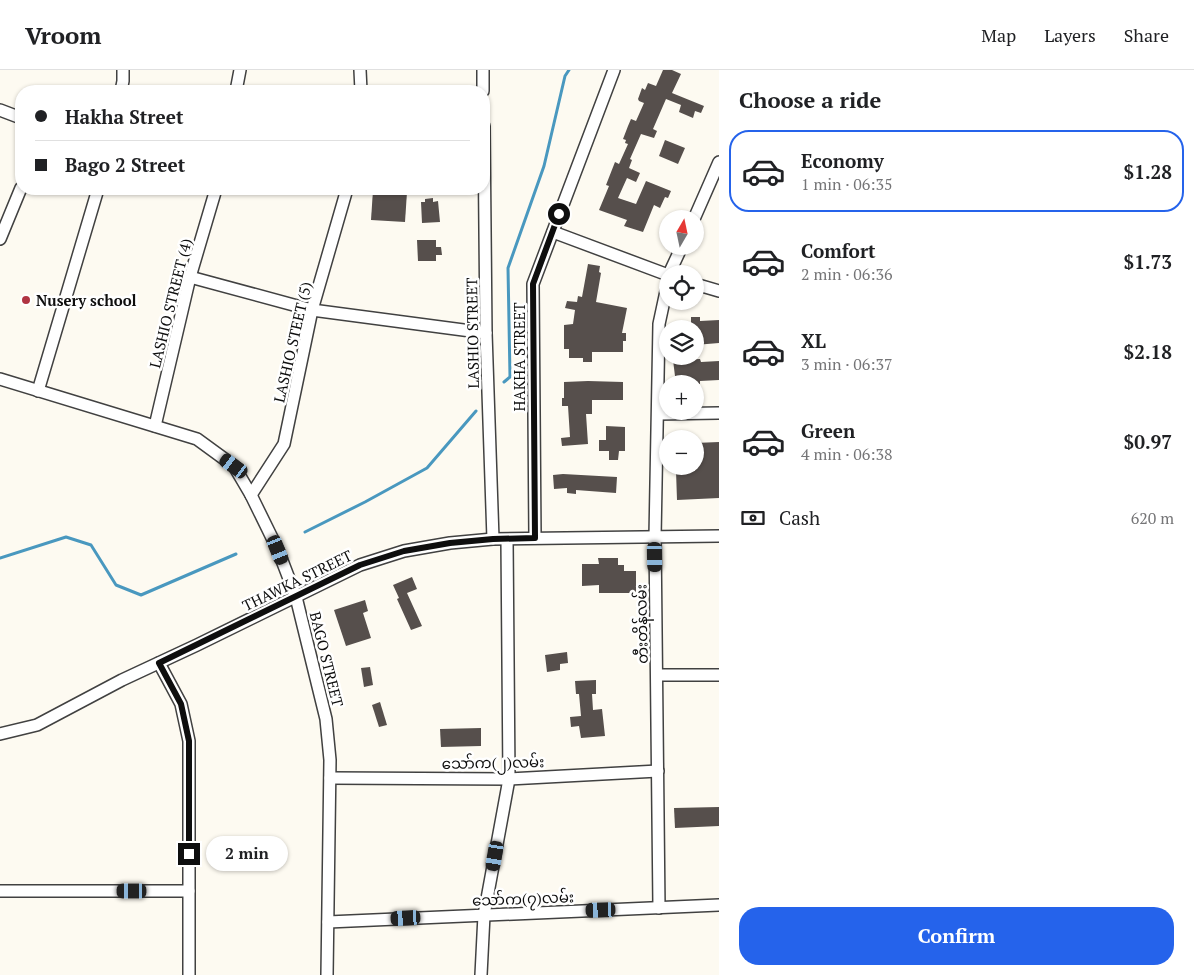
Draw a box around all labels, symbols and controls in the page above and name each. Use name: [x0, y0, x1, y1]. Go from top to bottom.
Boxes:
text: Vroom: [25, 19, 102, 51]
text: Map: [981, 23, 1016, 47]
text: Layers: [1044, 23, 1096, 47]
text: Share: [1124, 23, 1169, 47]
text: Choose a ride: [739, 85, 881, 114]
text: Hakha Street: [65, 104, 184, 129]
text: Economy: [801, 148, 884, 173]
icon: car: [741, 149, 786, 194]
text: Bago 2 Street: [65, 152, 185, 177]
text: $1.28: [1123, 159, 1172, 184]
text: 1 min · 06:35: [801, 173, 893, 195]
route start: [548, 203, 570, 225]
north arrow: [659, 210, 704, 255]
map controls: [659, 210, 704, 475]
street label: LASHIO STREET (4): [144, 236, 196, 370]
text: Comfort: [801, 238, 876, 263]
icon: car: [741, 239, 786, 284]
text: $1.73: [1123, 249, 1172, 274]
text: 2 min · 06:36: [801, 263, 893, 285]
button: locate: [659, 265, 704, 310]
street label: LASHIO STREET: [461, 277, 483, 389]
street label: LASHIO STEET (5): [268, 280, 316, 404]
place label: Nusery school: [36, 290, 137, 310]
marker: Nusery school: [20, 294, 32, 306]
street label: HAKHA STREET: [509, 302, 529, 412]
button: layers: [659, 320, 704, 365]
text: XL: [801, 328, 826, 353]
icon: car: [741, 329, 786, 374]
text: $2.18: [1123, 339, 1172, 364]
text: 3 min · 06:37: [801, 353, 893, 375]
button: +: [659, 375, 704, 420]
text: Green: [801, 418, 855, 443]
icon: car: [741, 419, 786, 464]
text: $0.97: [1123, 429, 1172, 454]
button: −: [659, 430, 704, 475]
text: 4 min · 06:38: [801, 443, 893, 465]
car: [217, 451, 250, 481]
icon: cash: [739, 504, 767, 532]
text: Cash: [779, 505, 820, 530]
text: 620 m: [1131, 507, 1174, 529]
car: [265, 533, 290, 567]
car: [647, 542, 662, 572]
street label: THAWKA STREET: [239, 545, 355, 615]
street label: တီးတိန်လမ်း: [630, 584, 655, 664]
street label: BAGO STREET: [306, 609, 348, 709]
street label: သော်က(၂)လမ်း: [442, 751, 544, 776]
callout: 2 min: [206, 836, 289, 872]
car: [485, 840, 504, 872]
text: 2 min: [225, 842, 269, 864]
route end: [178, 843, 200, 865]
car: [117, 884, 147, 899]
street label: သော်က(၇)လမ်း: [472, 886, 574, 913]
car: [585, 902, 616, 918]
button: Confirm: [739, 907, 1174, 965]
car: [390, 910, 421, 926]

